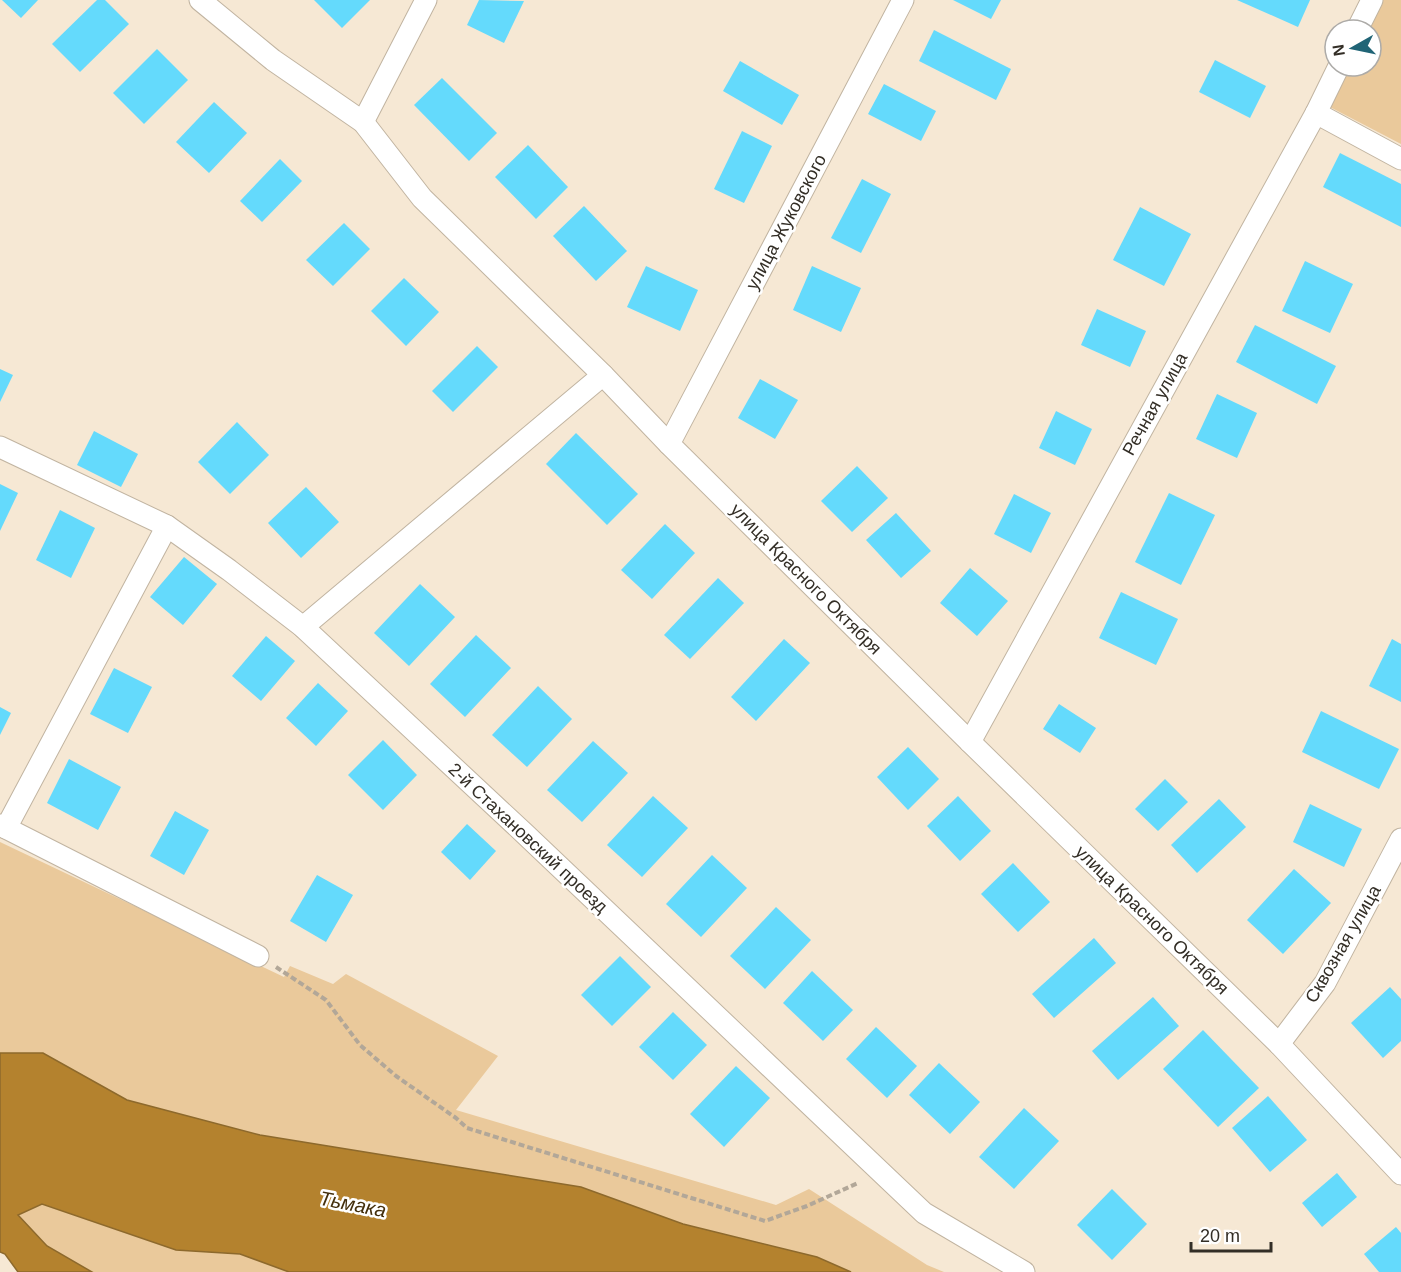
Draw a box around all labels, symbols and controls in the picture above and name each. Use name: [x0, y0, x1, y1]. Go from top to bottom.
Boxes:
north arrow: [1323, 18, 1383, 78]
text: N: [1329, 43, 1348, 57]
street label: улица Жуковского: [742, 151, 830, 293]
street label: Речная улица: [1119, 348, 1192, 459]
street label: улица Красного Октября: [726, 499, 886, 659]
street label: 2-й Стахановский проезд: [444, 759, 612, 917]
street label: улица Красного Октября: [1071, 842, 1233, 998]
street label: Сквозная улица: [1301, 881, 1385, 1006]
water label: Тьмака: [318, 1187, 388, 1221]
scale bar: [1191, 1215, 1270, 1253]
text: 20 m: [1200, 1226, 1240, 1246]

